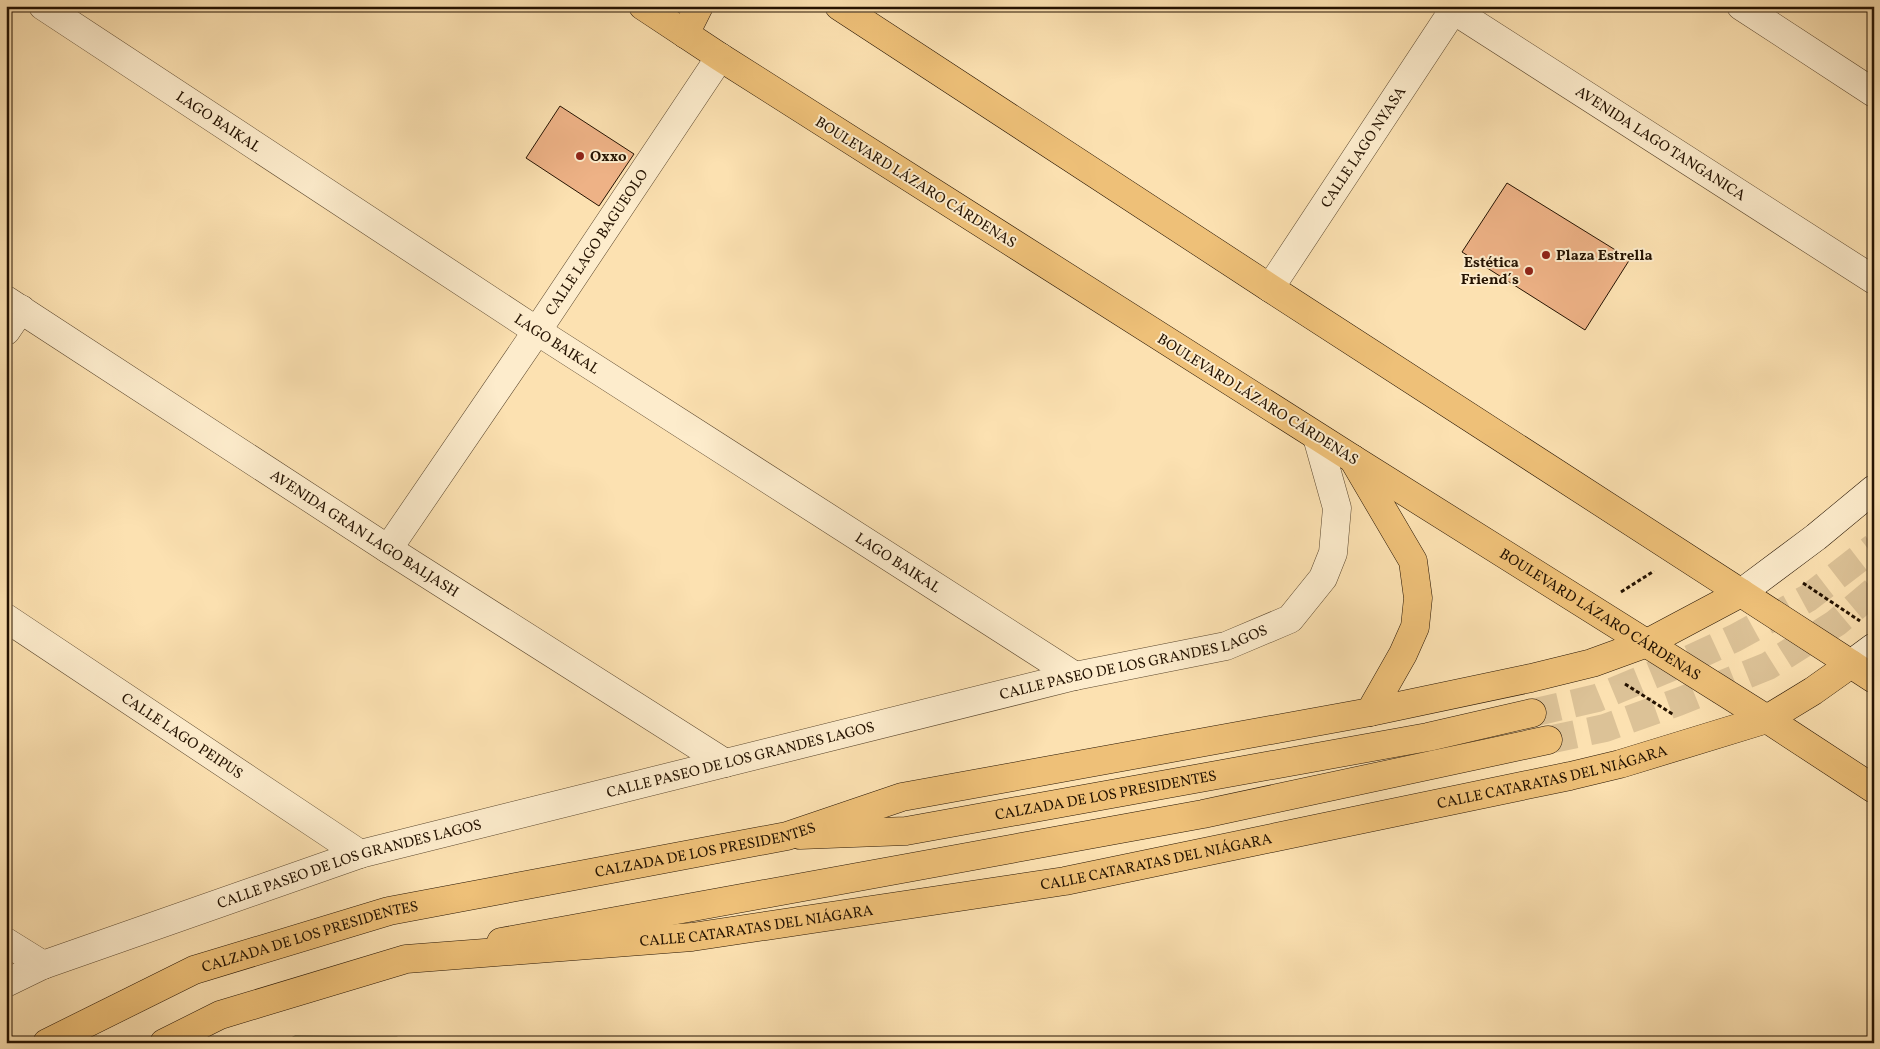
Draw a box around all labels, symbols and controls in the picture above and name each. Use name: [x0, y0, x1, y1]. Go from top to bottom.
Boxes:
street label: AVENIDA LAGO TANGANICA: [1571, 82, 1750, 207]
street label: CALLE LAGO NYASA: [1317, 83, 1412, 213]
street label: LAGO BAIKAL: [171, 87, 265, 159]
street label: BOULEVARD LÁZARO CÁRDENAS: [811, 112, 1020, 254]
place label: Oxxo: [590, 147, 627, 168]
marker: Oxxo: [574, 150, 586, 162]
street label: CALLE LAGO BAGUEOLO: [541, 165, 654, 320]
place label: Plaza Estrella: [1556, 246, 1653, 267]
marker: Plaza Estrella: [1540, 249, 1552, 261]
place label: Estética Friend´s: [1461, 253, 1519, 291]
marker: Estética Friend´s: [1523, 265, 1535, 277]
street label: LAGO BAIKAL: [509, 310, 603, 381]
street label: BOULEVARD LÁZARO CÁRDENAS: [1153, 329, 1362, 471]
street label: AVENIDA GRAN LAGO BALJASH: [265, 466, 462, 603]
street label: LAGO BAIKAL: [850, 528, 944, 599]
street label: BOULEVARD LÁZARO CÁRDENAS: [1495, 544, 1704, 687]
street label: CALLE PASEO DE LOS GRANDES LAGOS: [998, 621, 1271, 706]
street label: CALLE LAGO PEIPUS: [116, 689, 247, 785]
street label: CALLE PASEO DE LOS GRANDES LAGOS: [605, 717, 877, 804]
street label: CALLE CATARATAS DEL NIÁGARA: [1436, 741, 1670, 815]
street label: CALZADA DE LOS PRESIDENTES: [994, 766, 1218, 827]
street label: CALLE PASEO DE LOS GRANDES LAGOS: [215, 815, 484, 915]
street label: CALZADA DE LOS PRESIDENTES: [593, 818, 819, 884]
street label: CALLE CATARATAS DEL NIÁGARA: [1039, 829, 1274, 897]
street label: CALZADA DE LOS PRESIDENTES: [200, 897, 420, 979]
street label: CALLE CATARATAS DEL NIÁGARA: [639, 901, 875, 953]

